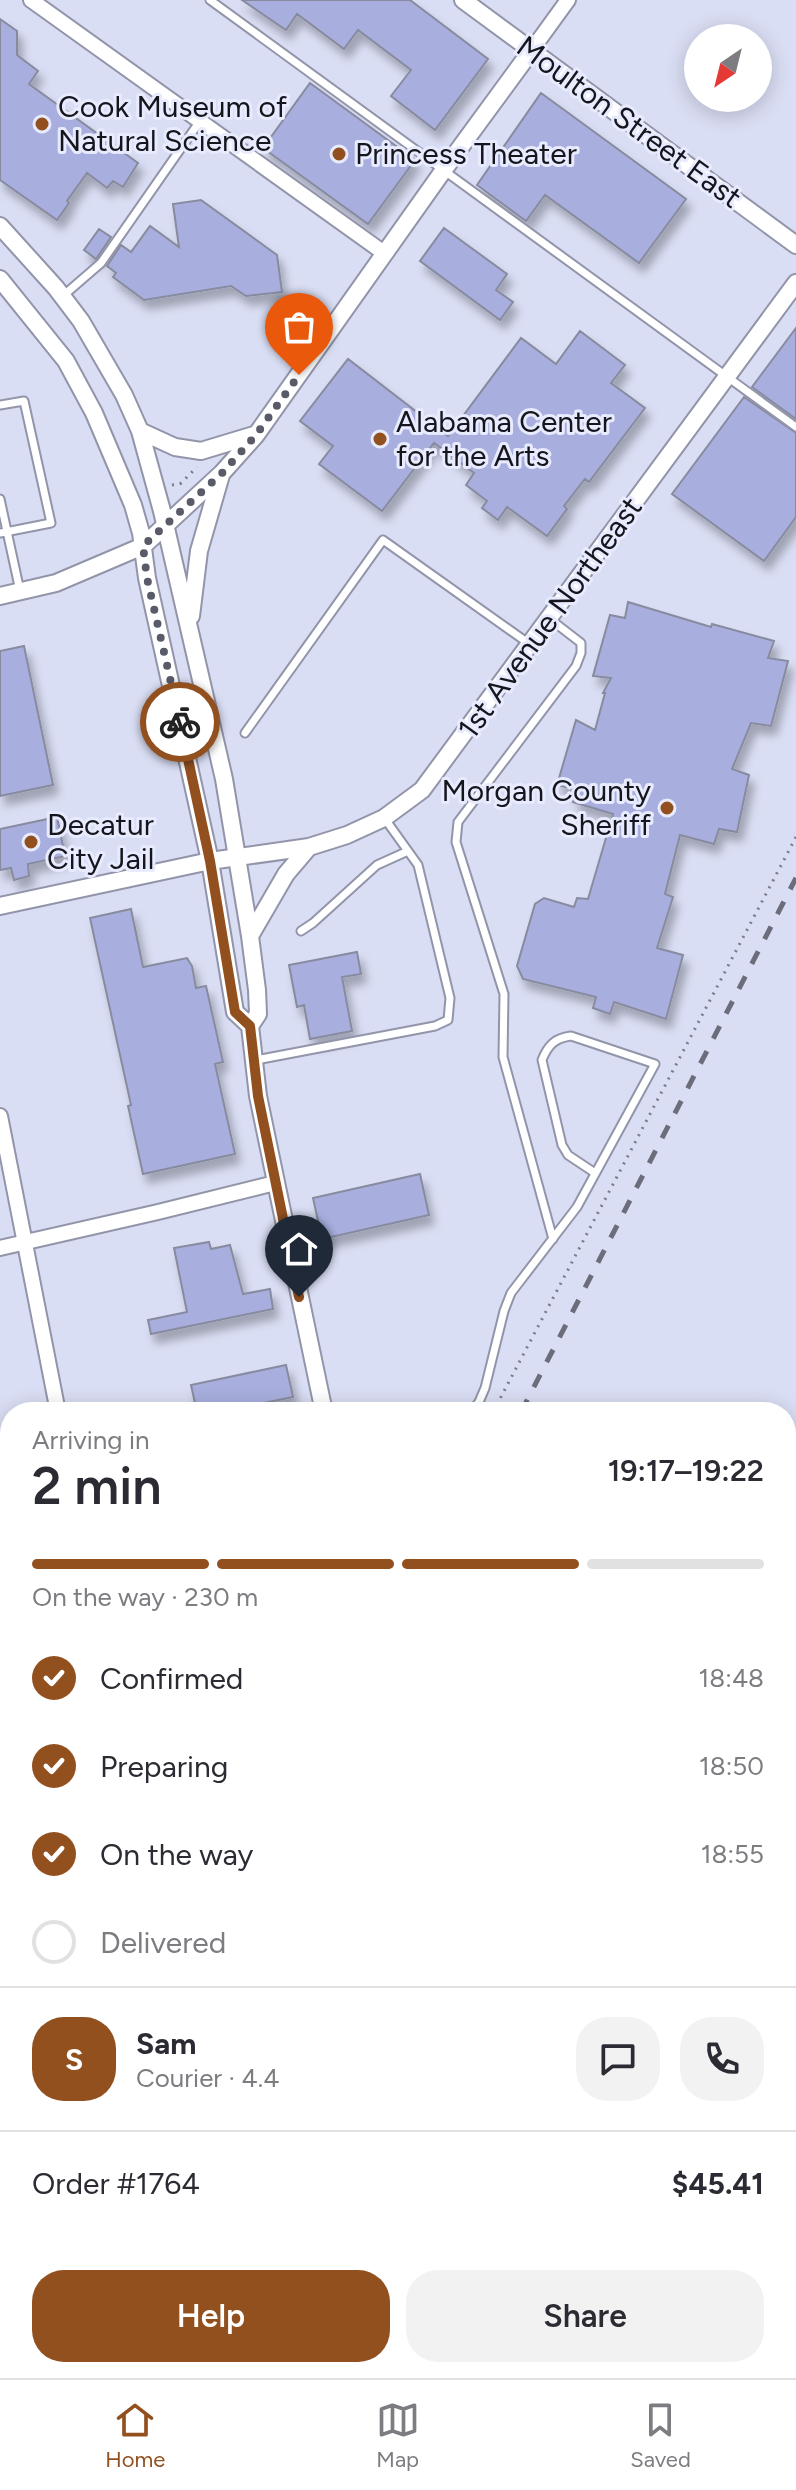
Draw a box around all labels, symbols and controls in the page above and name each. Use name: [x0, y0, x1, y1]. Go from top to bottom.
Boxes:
north arrow: [684, 24, 772, 112]
map controls: [684, 24, 772, 112]
street label: Moulton Street East: [510, 28, 749, 216]
place label: Cook Museum of Natural Science: [58, 88, 287, 159]
marker: Cook Museum of Natural Science: [33, 115, 51, 133]
place label: Princess Theater: [355, 135, 577, 172]
marker: Princess Theater: [330, 145, 348, 163]
pin: [265, 293, 333, 375]
icon: bag: [277, 305, 321, 349]
place label: Alabama Center for the Arts: [396, 403, 612, 474]
marker: Alabama Center for the Arts: [371, 430, 389, 448]
street label: 1st Avenue Northeast: [449, 490, 650, 746]
courier: [140, 682, 220, 762]
icon: bike: [158, 700, 202, 744]
place label: Morgan County Sheriff: [441, 772, 651, 843]
marker: Morgan County Sheriff: [658, 799, 676, 817]
place label: Decatur City Jail: [47, 806, 154, 877]
marker: Decatur City Jail: [22, 833, 40, 851]
pin: [265, 1215, 333, 1297]
icon: home: [277, 1227, 321, 1271]
text: Arriving in: [32, 1424, 150, 1456]
text: 19:17–19:22: [608, 1452, 764, 1489]
text: 2 min: [32, 1455, 161, 1517]
text: On the way · 230 m: [32, 1581, 258, 1613]
icon: check: [32, 1656, 76, 1700]
text: Confirmed: [100, 1660, 243, 1697]
text: 18:48: [699, 1662, 764, 1694]
icon: check: [32, 1744, 76, 1788]
text: Preparing: [100, 1748, 228, 1785]
text: 18:50: [699, 1750, 764, 1782]
icon: check: [32, 1832, 76, 1876]
text: On the way: [100, 1836, 253, 1873]
text: 18:55: [701, 1838, 764, 1870]
text: Delivered: [100, 1924, 226, 1961]
button: chat: [576, 2017, 660, 2101]
button: phone: [680, 2017, 764, 2101]
text: Sam: [136, 2025, 196, 2062]
text: S: [65, 2041, 83, 2078]
text: Courier · 4.4: [136, 2062, 279, 2094]
text: Order #1764: [32, 2165, 200, 2202]
text: $45.41: [672, 2165, 764, 2202]
button: Help: [32, 2270, 390, 2362]
button: Share: [406, 2270, 764, 2362]
tab: Home: [105, 2398, 165, 2473]
tab: Map: [376, 2398, 420, 2473]
tab: Saved: [630, 2398, 691, 2473]

